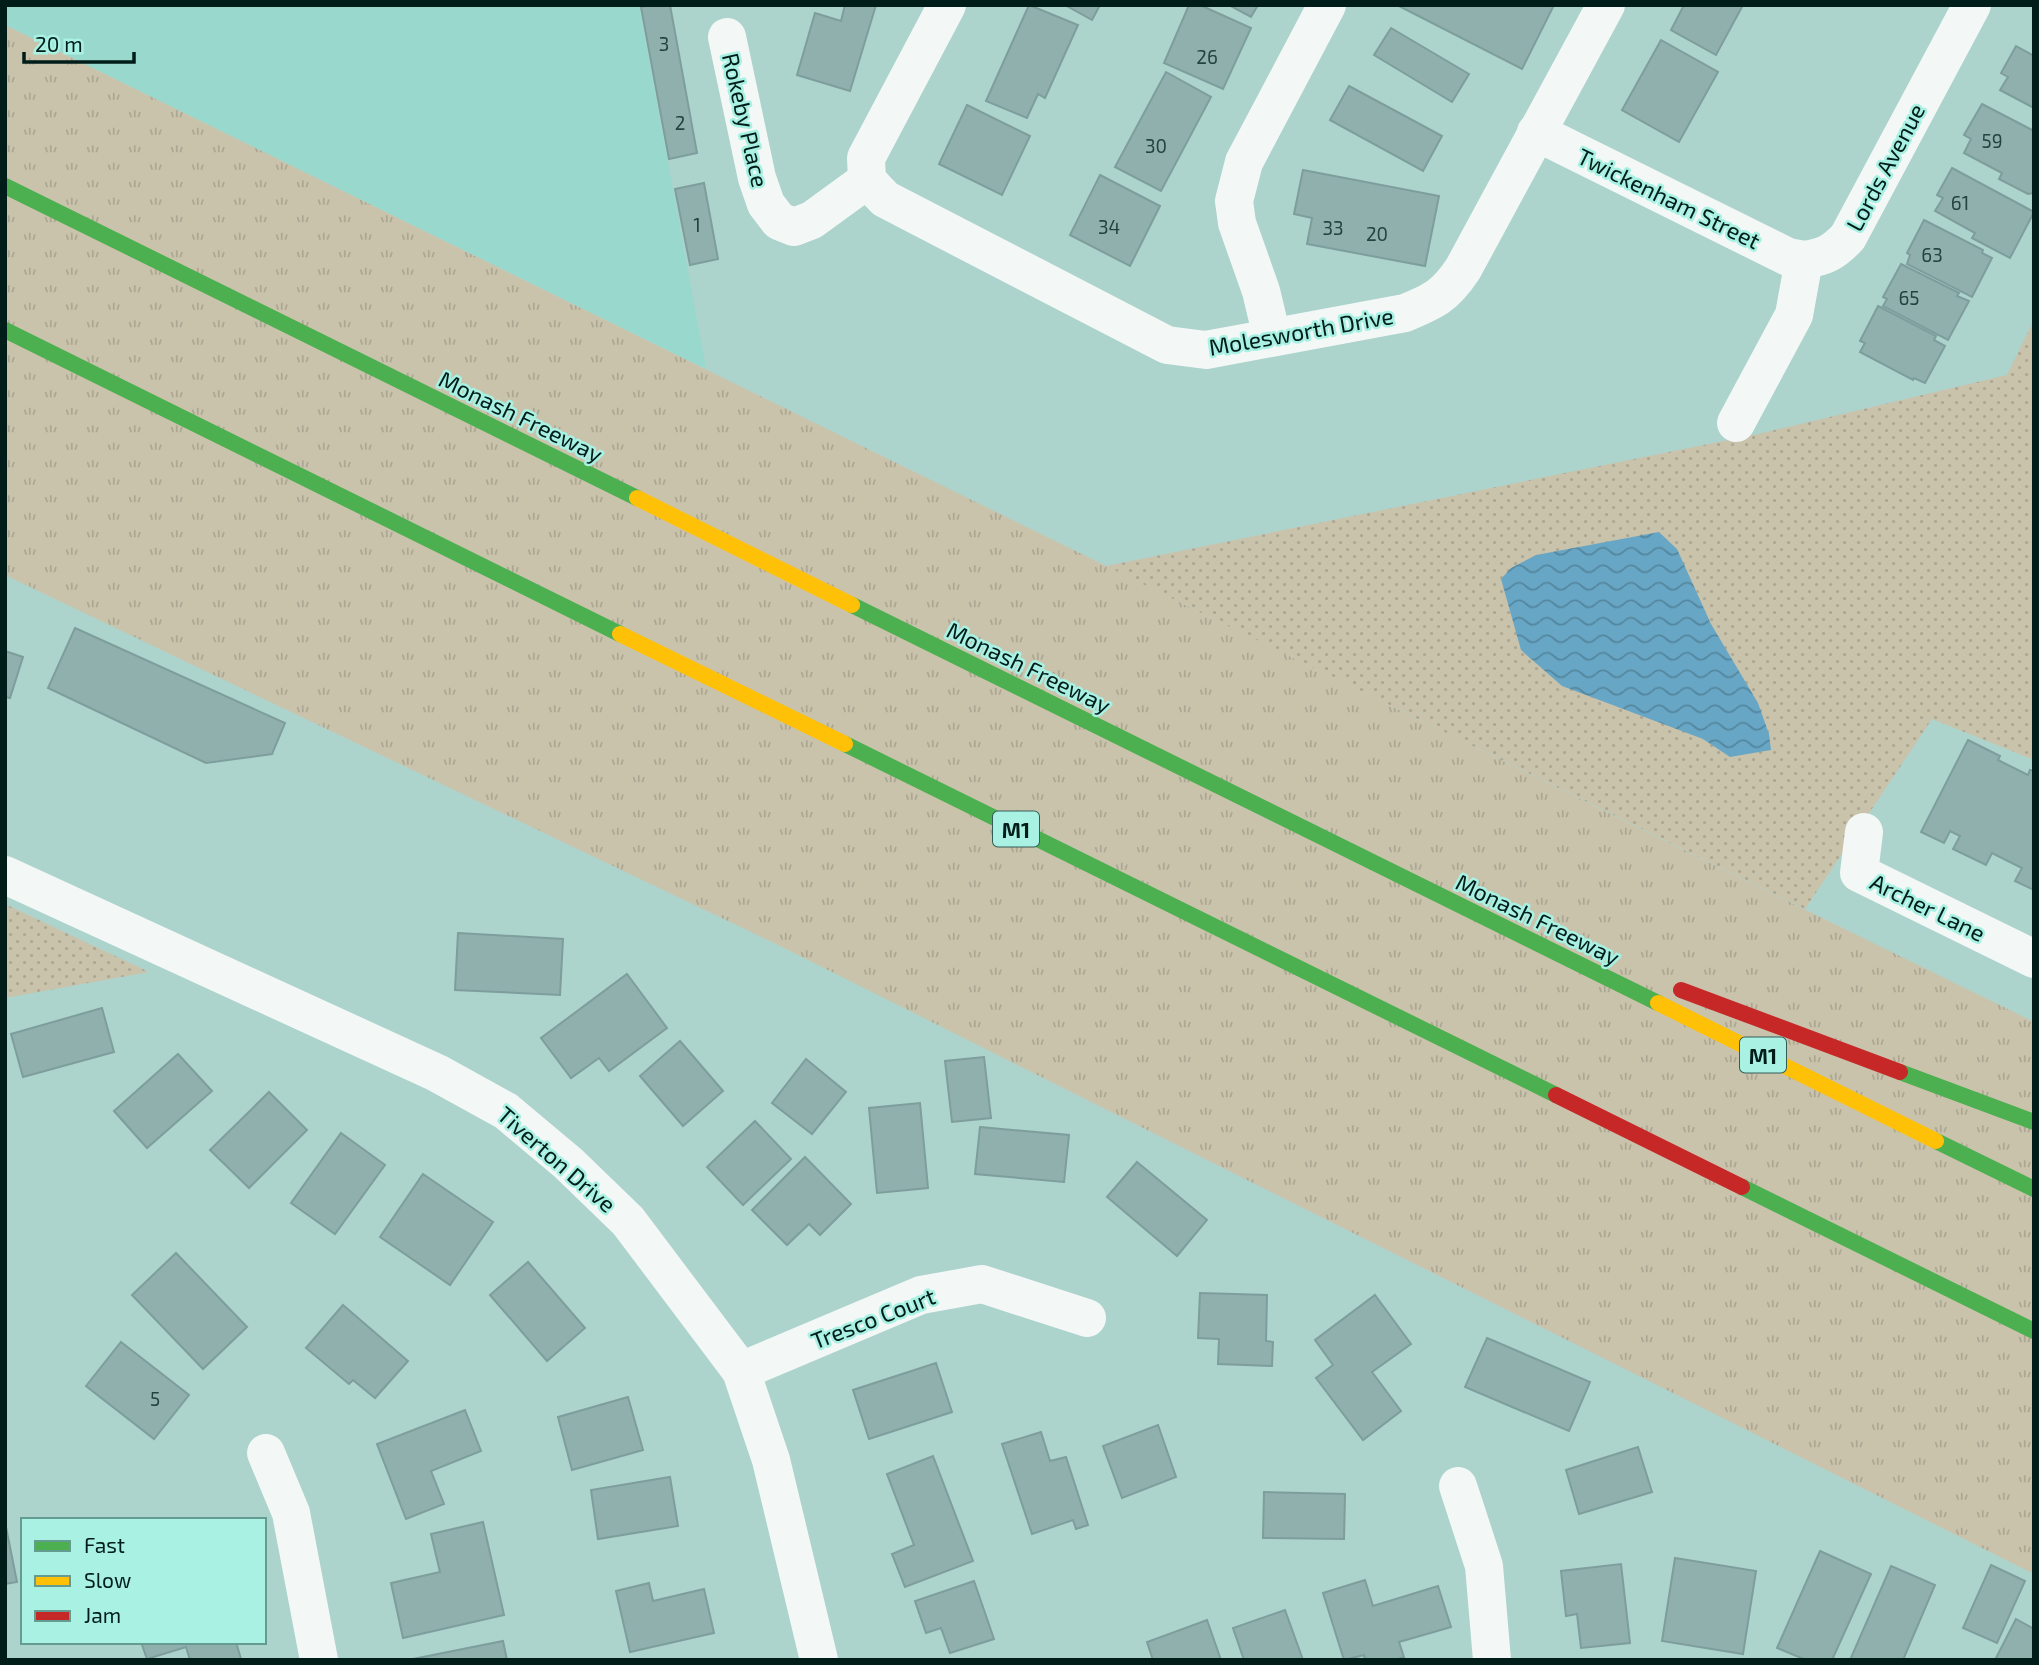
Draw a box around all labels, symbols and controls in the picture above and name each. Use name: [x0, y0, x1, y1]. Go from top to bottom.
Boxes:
scale bar: [24, 21, 135, 65]
text: 20 m: [35, 31, 83, 56]
house number: 3: [659, 32, 669, 55]
house number: 26: [1196, 45, 1218, 68]
street label: Rokeby Place: [717, 50, 775, 190]
street label: Lords Avenue: [1840, 98, 1930, 236]
house number: 2: [675, 111, 685, 134]
house number: 59: [1981, 129, 2003, 152]
house number: 30: [1145, 134, 1167, 157]
street label: Twickenham Street: [1573, 142, 1765, 254]
house number: 61: [1951, 191, 1969, 214]
house number: 1: [693, 213, 701, 236]
house number: 34: [1098, 215, 1120, 238]
house number: 33: [1322, 216, 1344, 239]
house number: 20: [1366, 222, 1388, 245]
house number: 63: [1921, 243, 1943, 266]
house number: 65: [1898, 286, 1920, 309]
street label: Molesworth Drive: [1206, 301, 1396, 361]
street label: Monash Freeway: [435, 364, 607, 468]
street label: Monash Freeway: [943, 615, 1115, 719]
road number: M1: [993, 812, 1039, 846]
street label: Monash Freeway: [1452, 867, 1624, 971]
street label: Archer Lane: [1866, 867, 1990, 947]
road number: M1: [1740, 1038, 1786, 1072]
street label: Tiverton Drive: [492, 1100, 622, 1218]
street label: Tresco Court: [807, 1281, 939, 1354]
house number: 5: [150, 1387, 160, 1410]
legend: [21, 1518, 266, 1644]
text: Fast: [84, 1532, 125, 1557]
text: Slow: [84, 1567, 131, 1592]
text: Jam: [84, 1602, 121, 1627]

